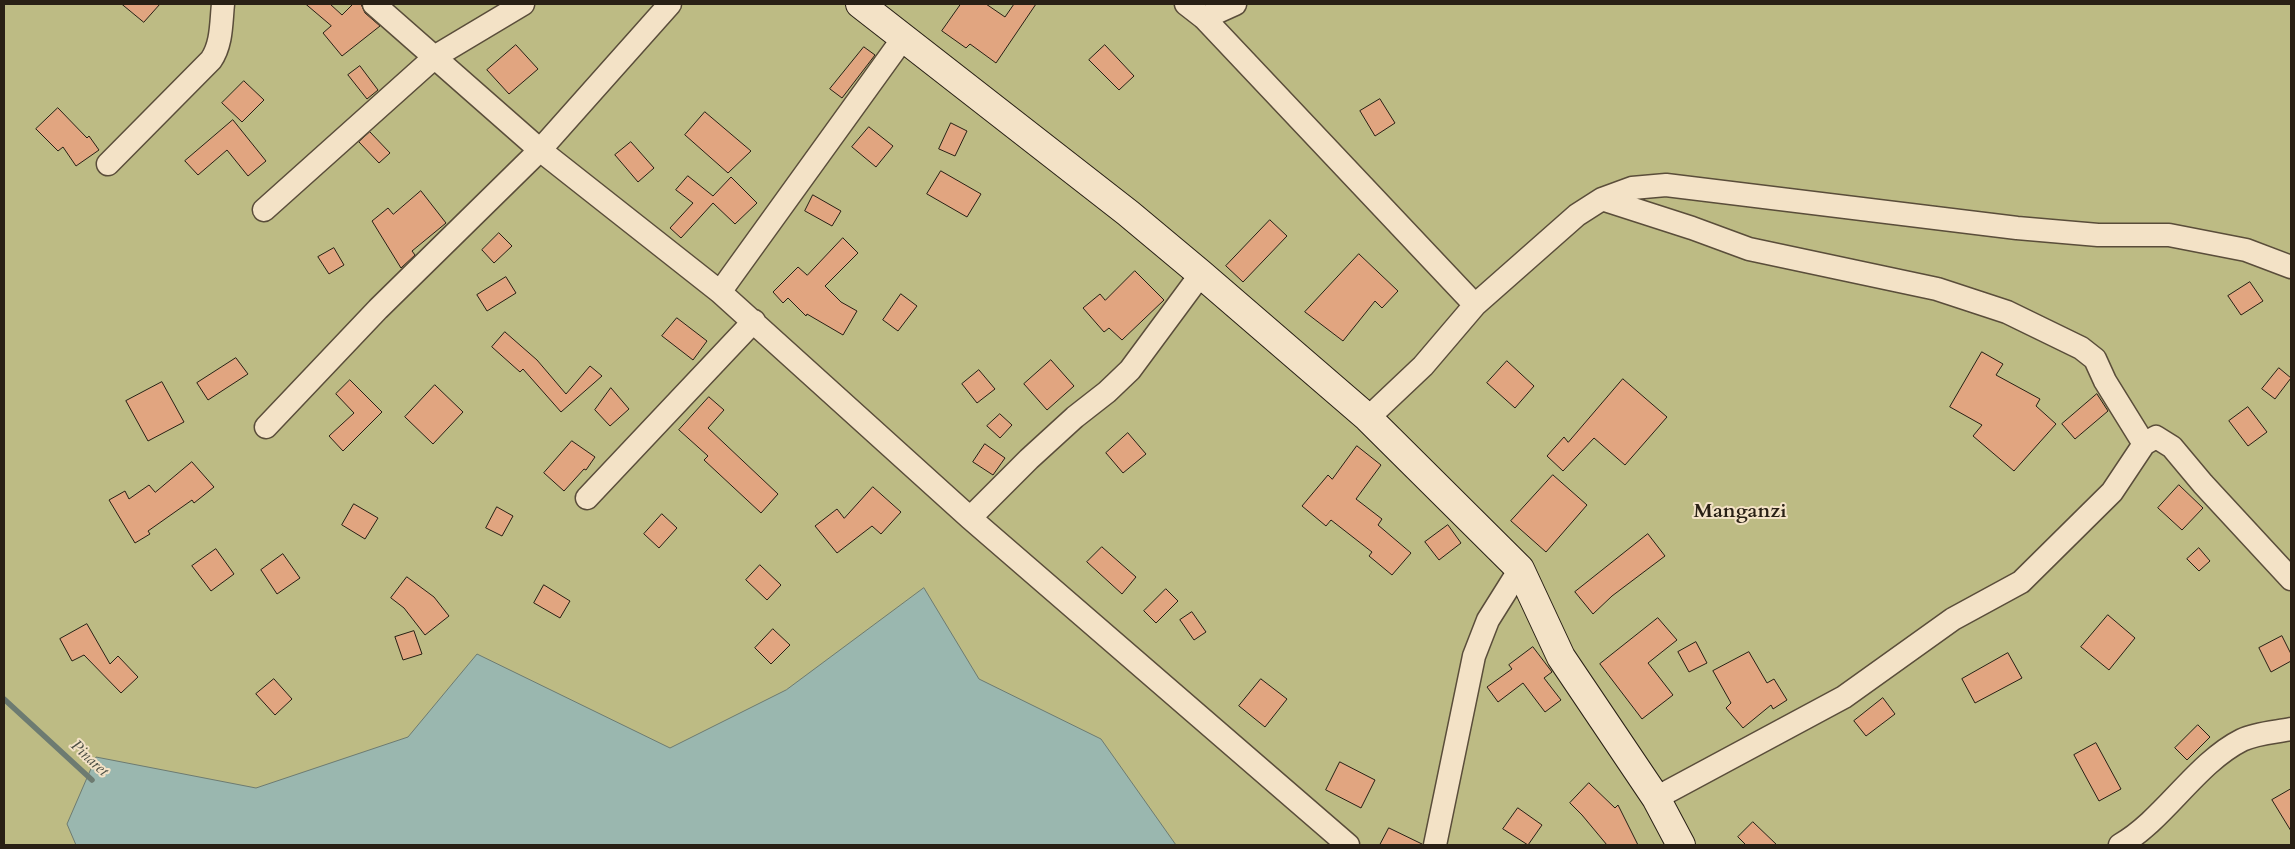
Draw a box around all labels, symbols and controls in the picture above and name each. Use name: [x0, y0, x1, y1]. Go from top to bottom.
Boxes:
district label: Manganzi: [1693, 500, 1787, 524]
water label: Pinaret: [66, 737, 112, 781]

